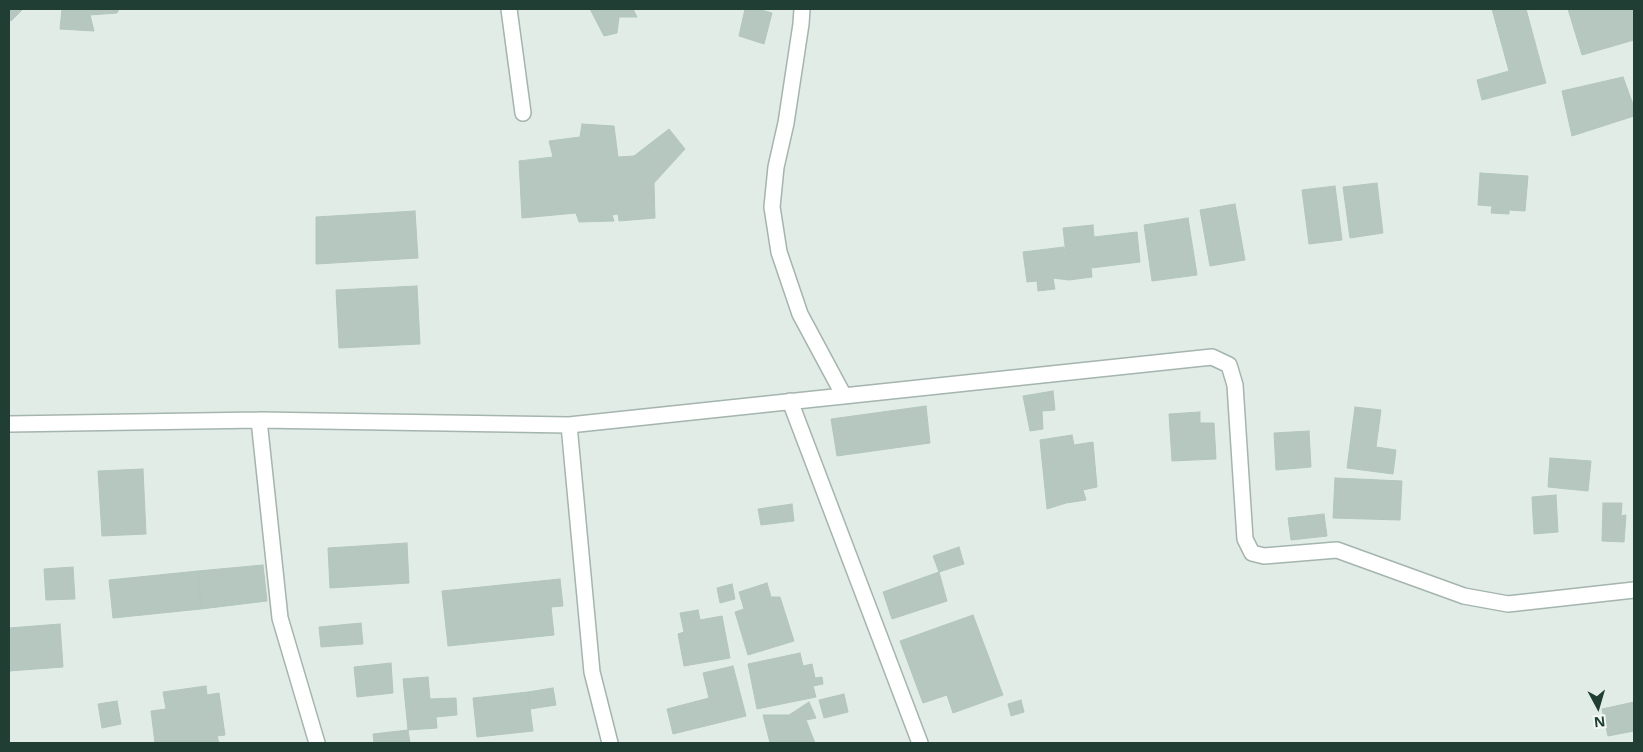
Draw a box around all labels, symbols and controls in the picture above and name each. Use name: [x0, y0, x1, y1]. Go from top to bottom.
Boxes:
north arrow: [1573, 682, 1623, 732]
text: N: [1593, 712, 1606, 732]

